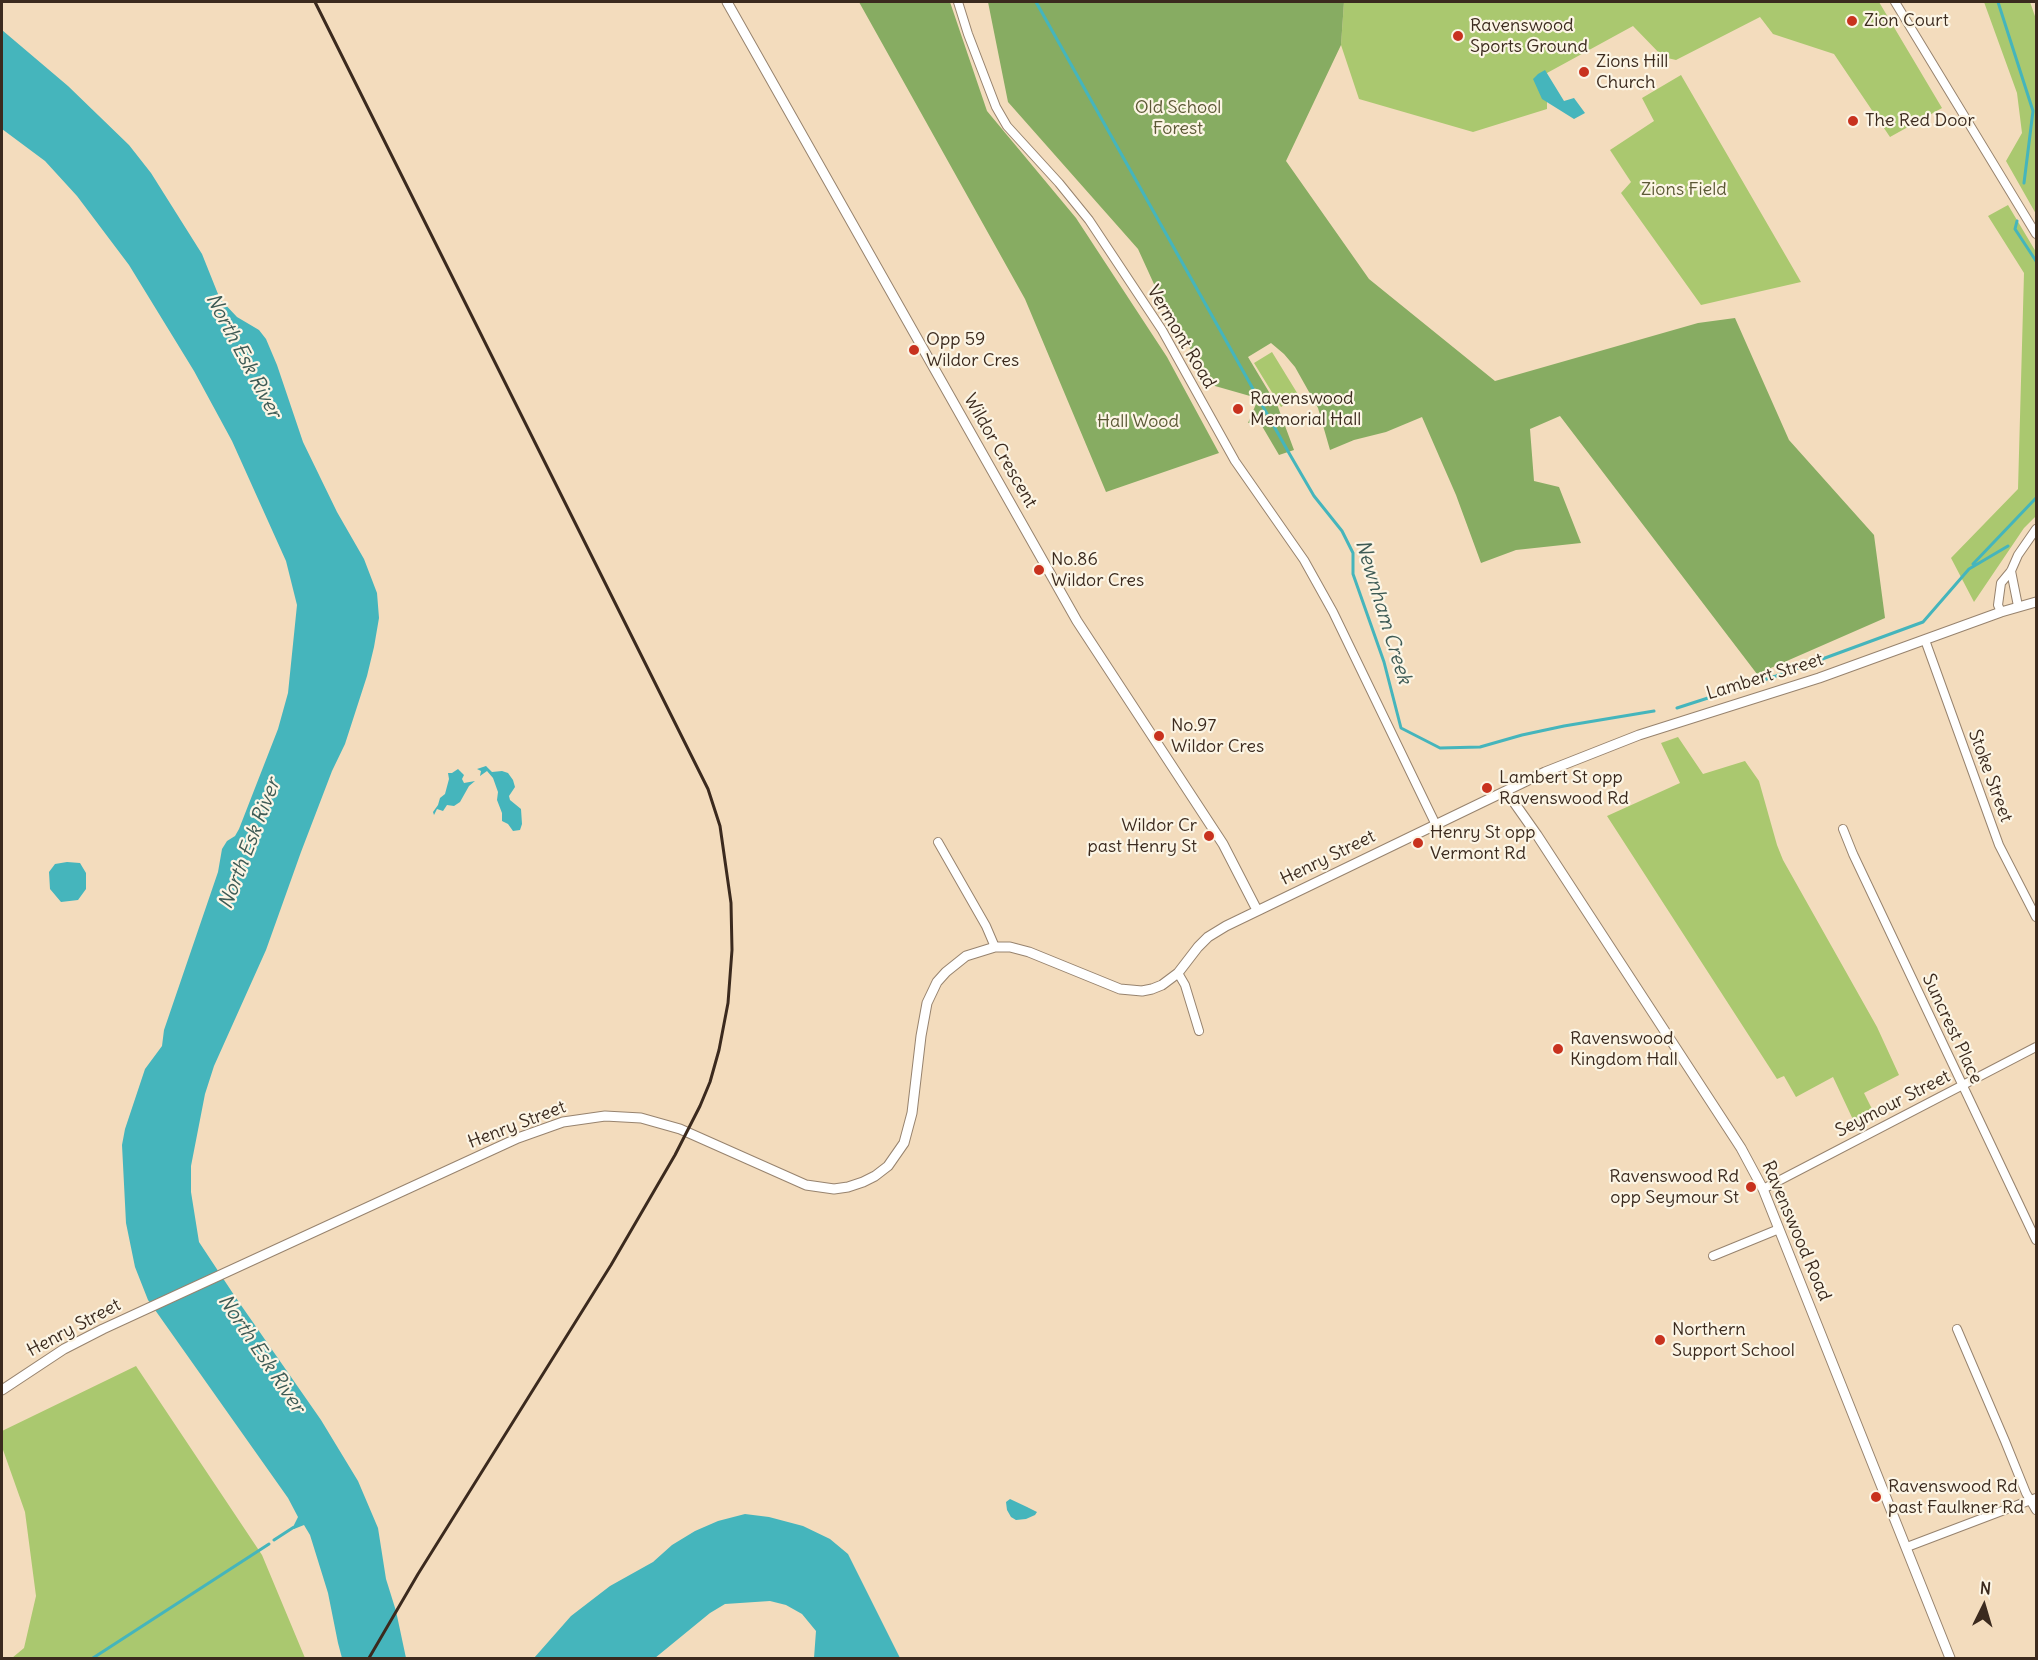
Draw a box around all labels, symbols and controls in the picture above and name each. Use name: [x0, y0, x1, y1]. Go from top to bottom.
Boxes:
place label: Zion Court: [1864, 10, 1949, 32]
marker: Zion Court: [1845, 14, 1859, 28]
place label: Ravenswood Sports Ground: [1470, 15, 1588, 57]
marker: Ravenswood Sports Ground: [1451, 29, 1465, 43]
place label: Zions Hill Church: [1596, 51, 1668, 94]
marker: Zions Hill Church: [1577, 65, 1591, 79]
park label: Old School Forest: [1135, 97, 1221, 140]
place label: The Red Door: [1865, 110, 1975, 132]
marker: The Red Door: [1846, 114, 1860, 128]
park label: Zions Field: [1641, 179, 1727, 201]
street label: Vermont Road: [1142, 282, 1220, 392]
water label: North Esk River: [200, 290, 286, 422]
place label: Opp 59 Wildor Cres: [926, 329, 1019, 372]
marker: Opp 59 Wildor Cres: [907, 343, 921, 357]
place label: Ravenswood Memorial Hall: [1250, 388, 1361, 430]
street label: Wildor Crescent: [959, 390, 1041, 512]
marker: Ravenswood Memorial Hall: [1231, 402, 1245, 416]
park label: Hall Wood: [1097, 411, 1179, 433]
water label: Newnham Creek: [1350, 537, 1416, 687]
place label: No.86 Wildor Cres: [1051, 549, 1144, 592]
marker: No.86 Wildor Cres: [1032, 563, 1046, 577]
street label: Lambert Street: [1704, 649, 1826, 705]
place label: No.97 Wildor Cres: [1171, 715, 1264, 758]
street label: Stoke Street: [1963, 727, 2017, 825]
marker: No.97 Wildor Cres: [1152, 729, 1166, 743]
place label: Lambert St opp Ravenswood Rd: [1499, 767, 1629, 810]
water label: North Esk River: [214, 775, 286, 913]
marker: Lambert St opp Ravenswood Rd: [1480, 781, 1494, 795]
place label: Wildor Cr past Henry St: [1087, 815, 1197, 858]
place label: Henry St opp Vermont Rd: [1430, 822, 1535, 864]
street label: Henry Street: [1277, 826, 1379, 890]
marker: Wildor Cr past Henry St: [1202, 829, 1216, 843]
marker: Henry St opp Vermont Rd: [1411, 836, 1425, 850]
street label: Suncrest Place: [1917, 971, 1987, 1087]
place label: Ravenswood Kingdom Hall: [1570, 1028, 1678, 1070]
marker: Ravenswood Kingdom Hall: [1551, 1042, 1565, 1056]
street label: Seymour Street: [1832, 1066, 1954, 1142]
street label: Henry Street: [465, 1096, 569, 1154]
street label: Ravenswood Road: [1757, 1158, 1835, 1304]
place label: Ravenswood Rd opp Seymour St: [1609, 1166, 1739, 1208]
marker: Ravenswood Rd opp Seymour St: [1744, 1180, 1758, 1194]
water label: North Esk River: [213, 1290, 309, 1418]
street label: Henry Street: [24, 1294, 124, 1362]
place label: Northern Support School: [1672, 1319, 1795, 1362]
marker: Northern Support School: [1653, 1333, 1667, 1347]
place label: Ravenswood Rd past Faulkner Rd: [1888, 1476, 2024, 1518]
marker: Ravenswood Rd past Faulkner Rd: [1869, 1490, 1883, 1504]
north arrow: [1954, 1576, 2014, 1636]
text: N: [1979, 1578, 1992, 1599]

